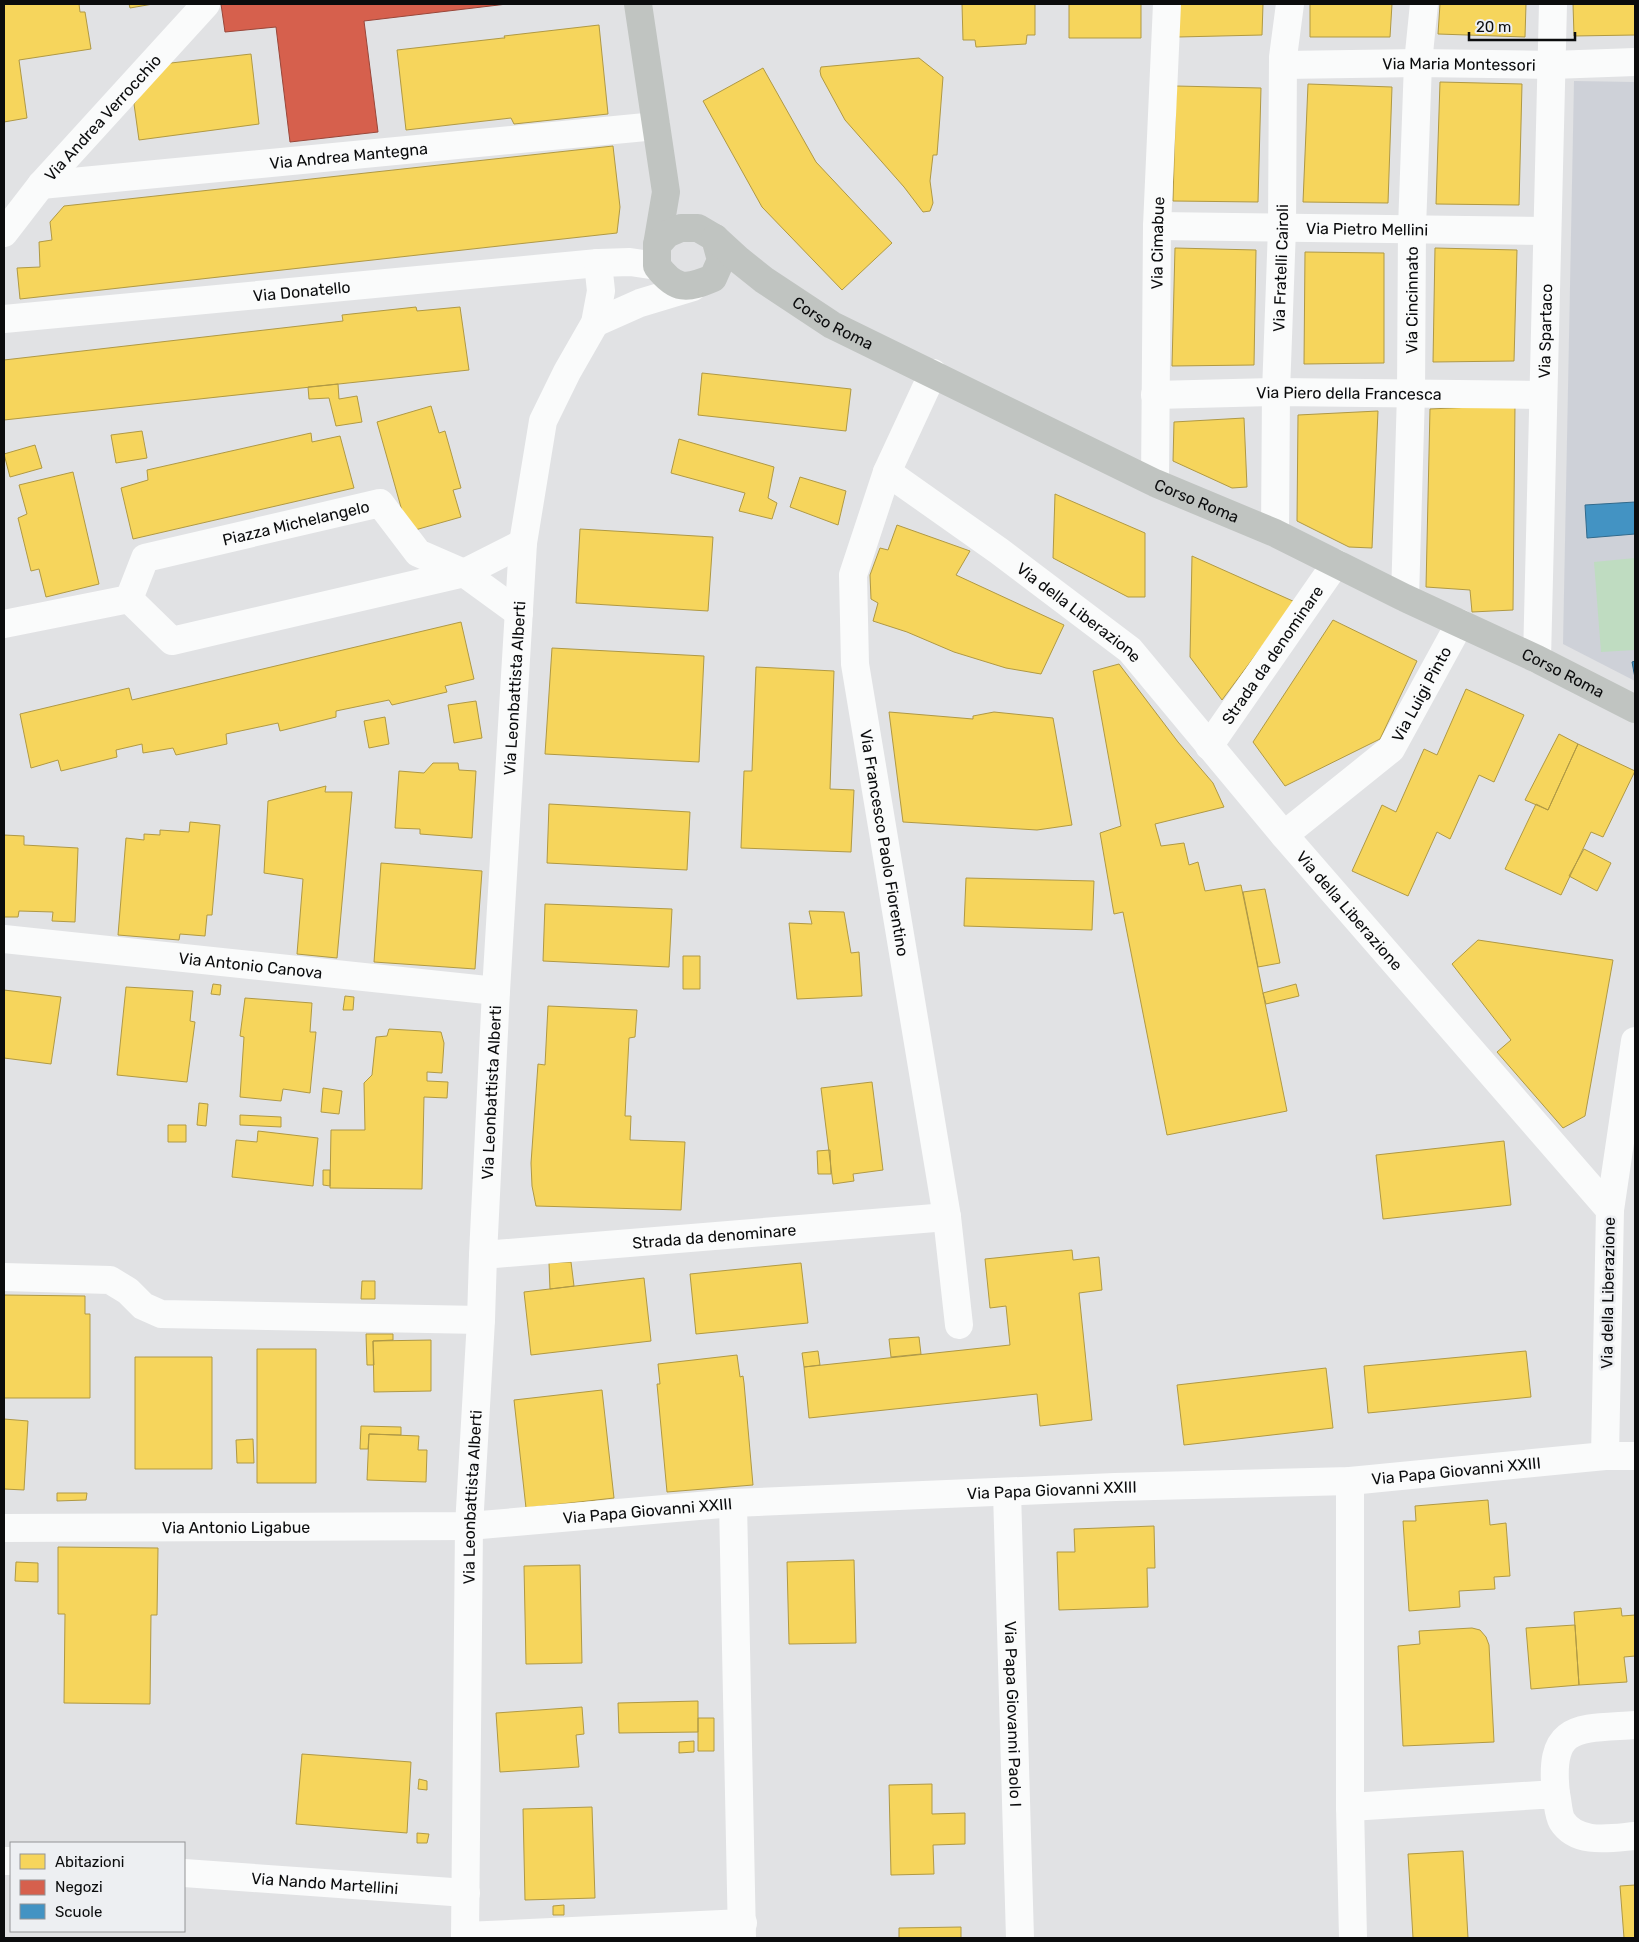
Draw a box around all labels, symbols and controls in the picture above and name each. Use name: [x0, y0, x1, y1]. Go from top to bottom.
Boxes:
scale bar: [1469, 10, 1575, 42]
text: 20 m: [1476, 18, 1511, 36]
street label: Via Andrea Verrocchio: [40, 50, 165, 185]
street label: Via Maria Montessori: [1382, 53, 1536, 74]
street label: Via Andrea Mantegna: [269, 138, 429, 173]
street label: Via Cimabue: [1147, 196, 1168, 289]
street label: Via Fratelli Cairoli: [1269, 204, 1292, 332]
street label: Via Pietro Mellini: [1306, 218, 1428, 239]
street label: Via Cincinnato: [1402, 246, 1421, 354]
street label: Via Donatello: [252, 277, 351, 305]
street label: Via Spartaco: [1534, 284, 1556, 379]
street label: Corso Roma: [789, 292, 876, 353]
street label: Via Piero della Francesca: [1256, 382, 1442, 403]
street label: Corso Roma: [1152, 474, 1242, 526]
street label: Piazza Michelangelo: [221, 496, 371, 549]
street label: Via della Liberazione: [1013, 558, 1146, 666]
street label: Strada da denominare: [1218, 582, 1327, 728]
street label: Via Leonbattista Alberti: [500, 601, 529, 776]
street label: Via Luigi Pinto: [1387, 643, 1455, 745]
street label: Corso Roma: [1519, 644, 1608, 701]
street label: Via Francesco Paolo Fiorentino: [857, 728, 913, 958]
street label: Via della Liberazione: [1293, 847, 1407, 974]
street label: Via Antonio Canova: [178, 948, 324, 982]
street label: Via Leonbattista Alberti: [477, 1005, 505, 1180]
street label: Via della Liberazione: [1597, 1217, 1619, 1369]
street label: Strada da denominare: [631, 1220, 797, 1252]
street label: Via Leonbattista Alberti: [459, 1409, 485, 1584]
street label: Via Papa Giovanni XXIII: [1371, 1453, 1542, 1488]
street label: Via Papa Giovanni XXIII: [966, 1477, 1137, 1503]
street label: Via Papa Giovanni XXIII: [562, 1494, 733, 1527]
street label: Via Antonio Ligabue: [162, 1517, 310, 1537]
street label: Via Papa Giovanni Paolo I: [1001, 1621, 1026, 1807]
legend: [10, 1842, 185, 1932]
text: Abitazioni: [55, 1853, 124, 1871]
street label: Via Nando Martellini: [250, 1868, 399, 1898]
text: Negozi: [55, 1878, 103, 1896]
text: Scuole: [55, 1903, 102, 1921]

